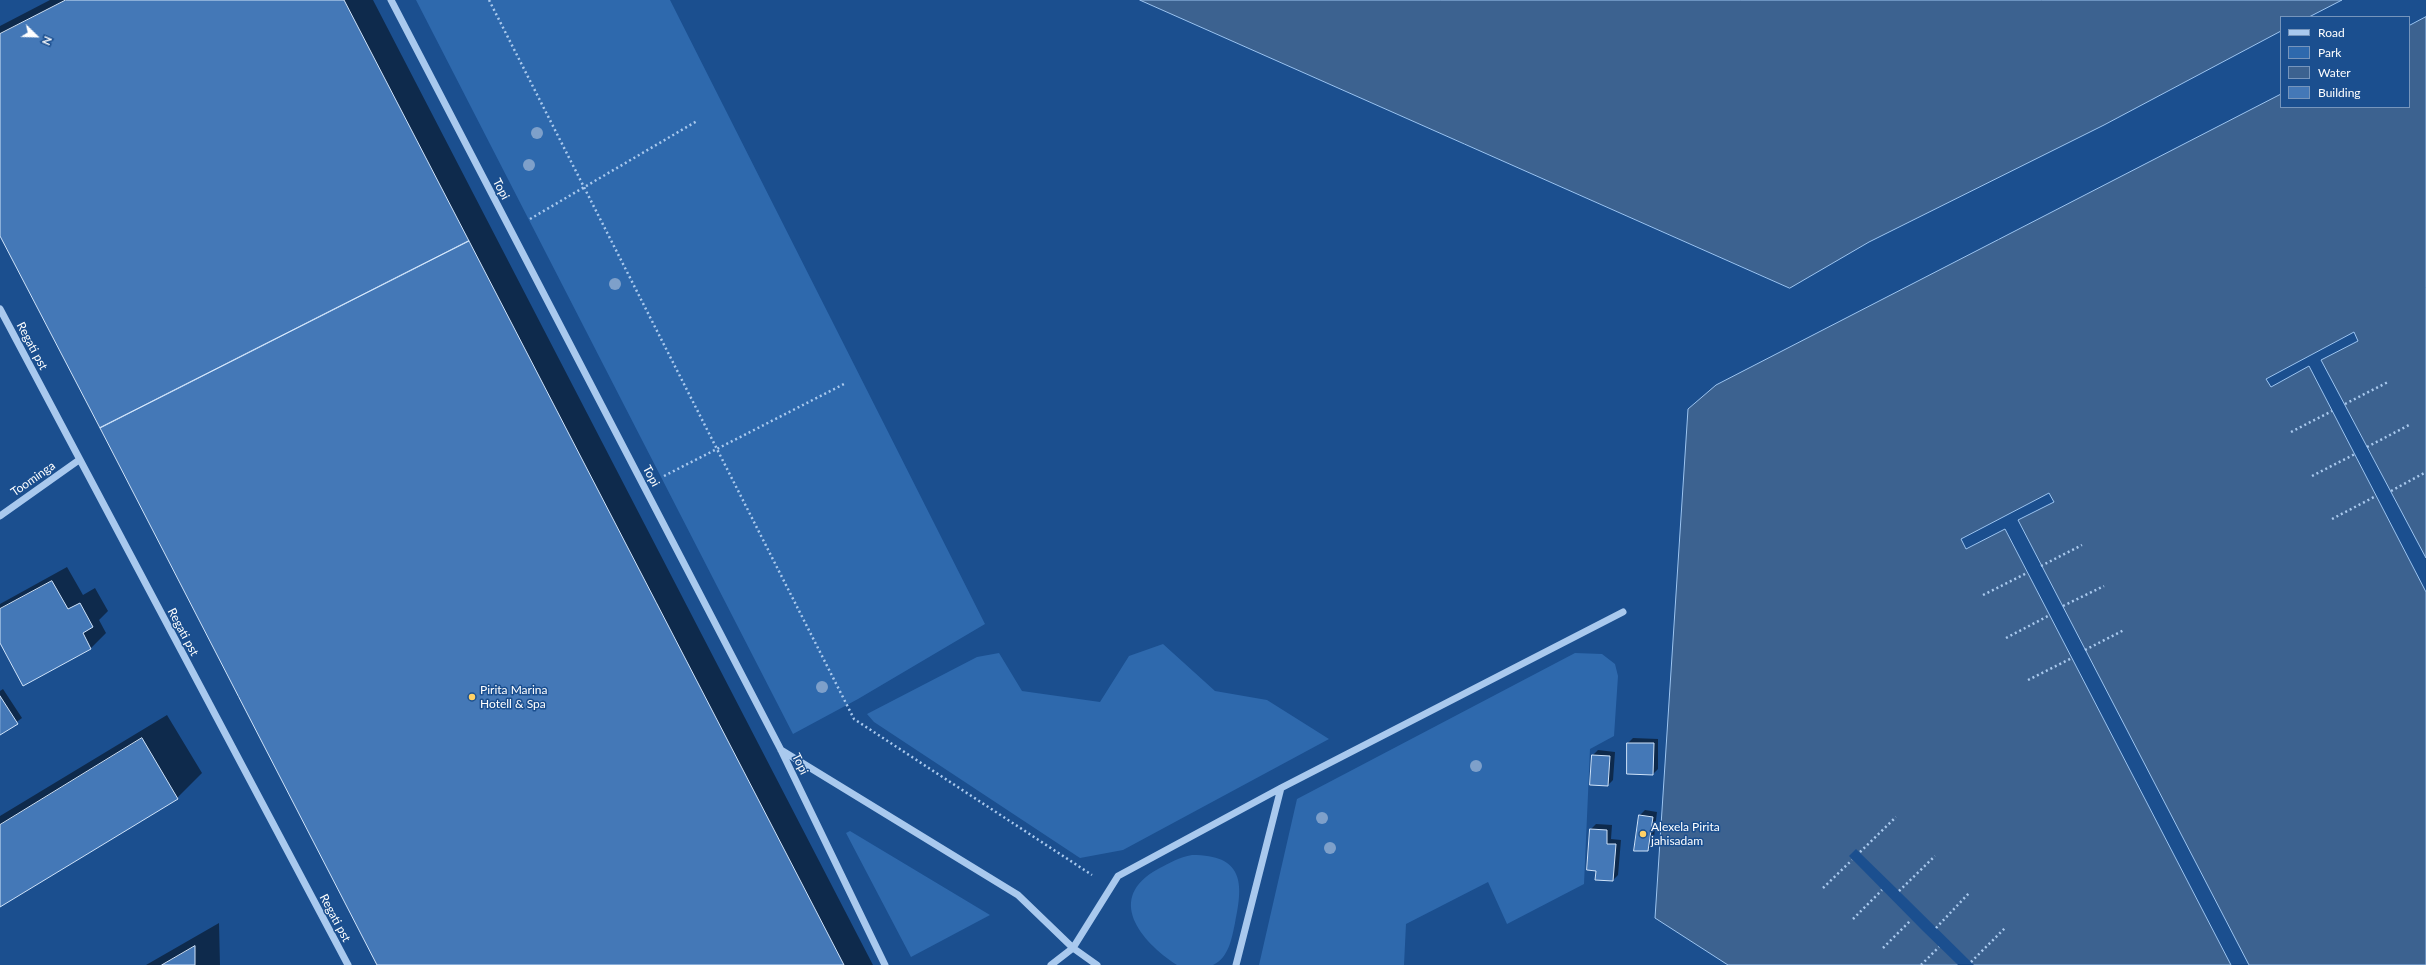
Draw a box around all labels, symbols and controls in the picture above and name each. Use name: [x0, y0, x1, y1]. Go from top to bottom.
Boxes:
north arrow: [16, 16, 56, 56]
legend: [2280, 16, 2410, 108]
text: Road: [2318, 25, 2345, 40]
text: N: [40, 34, 55, 47]
text: Park: [2318, 45, 2341, 60]
text: Water: [2318, 65, 2351, 80]
text: Building: [2318, 85, 2361, 100]
street label: Topi: [490, 176, 512, 202]
street label: Regati pst: [13, 320, 51, 372]
street label: Toominga: [8, 459, 58, 499]
street label: Topi: [639, 463, 663, 489]
street label: Regati pst: [164, 606, 202, 658]
place label: Pirita Marina Hotell & Spa: [480, 683, 547, 711]
marker: Pirita Marina Hotell & Spa: [467, 692, 477, 702]
street label: Topi: [789, 751, 811, 777]
place label: Alexela Pirita jahisadam: [1651, 820, 1720, 848]
marker: Alexela Pirita jahisadam: [1638, 829, 1648, 839]
street label: Regati pst: [316, 892, 354, 944]

